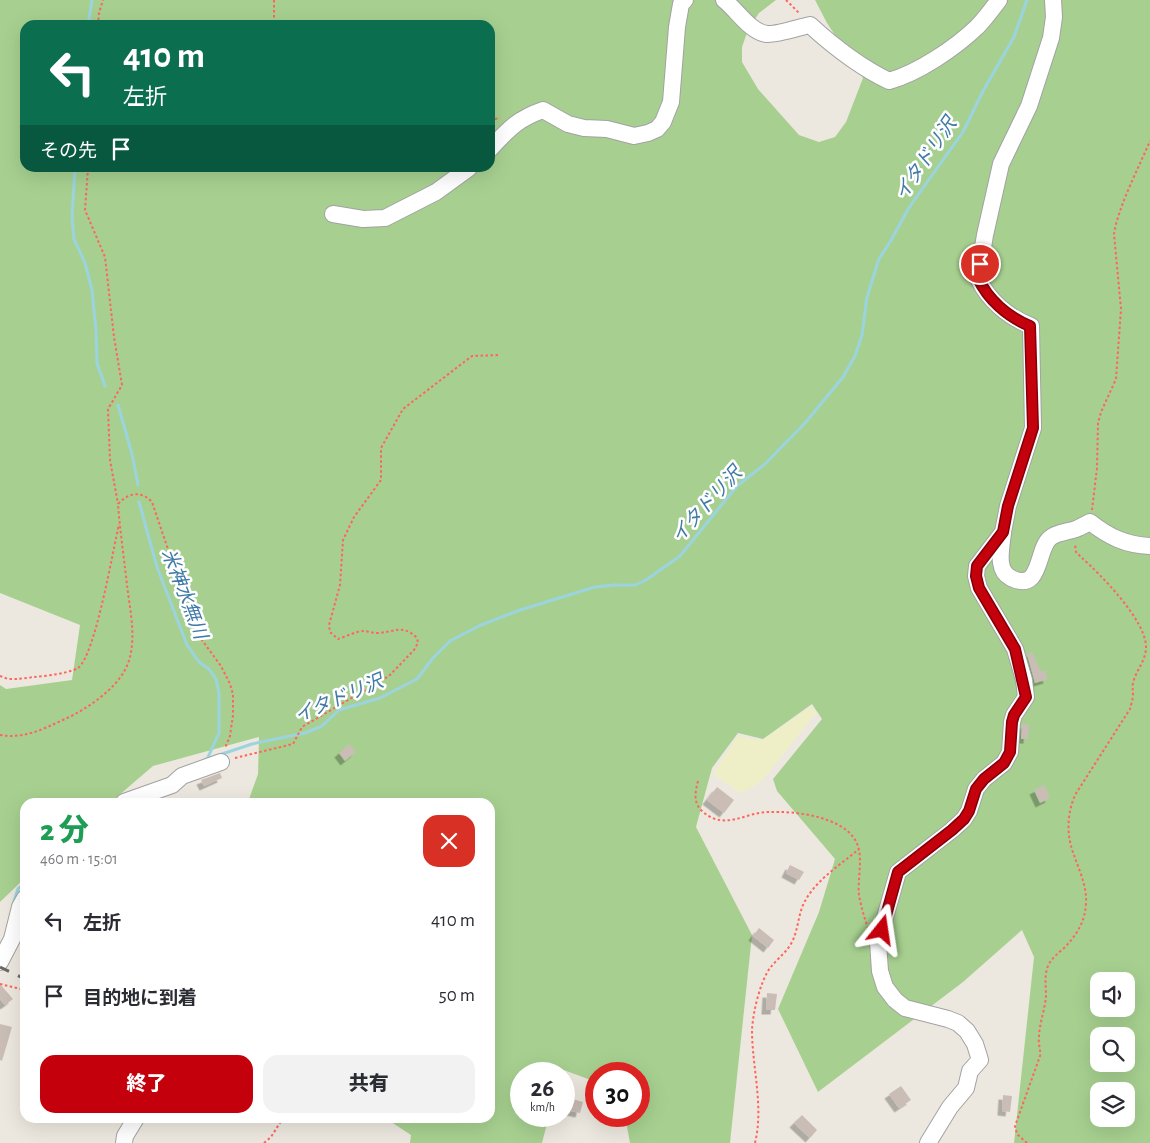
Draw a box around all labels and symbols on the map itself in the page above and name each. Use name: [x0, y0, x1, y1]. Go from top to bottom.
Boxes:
water label: イタドリ沢: [891, 112, 962, 203]
pin: [959, 243, 1001, 285]
water label: イタドリ沢: [668, 461, 748, 546]
water label: 米神水無川: [158, 546, 212, 644]
water label: イタドリ沢: [292, 670, 389, 726]
position arrow: [855, 903, 907, 955]
speed limit sign: 30: [585, 1062, 650, 1127]

